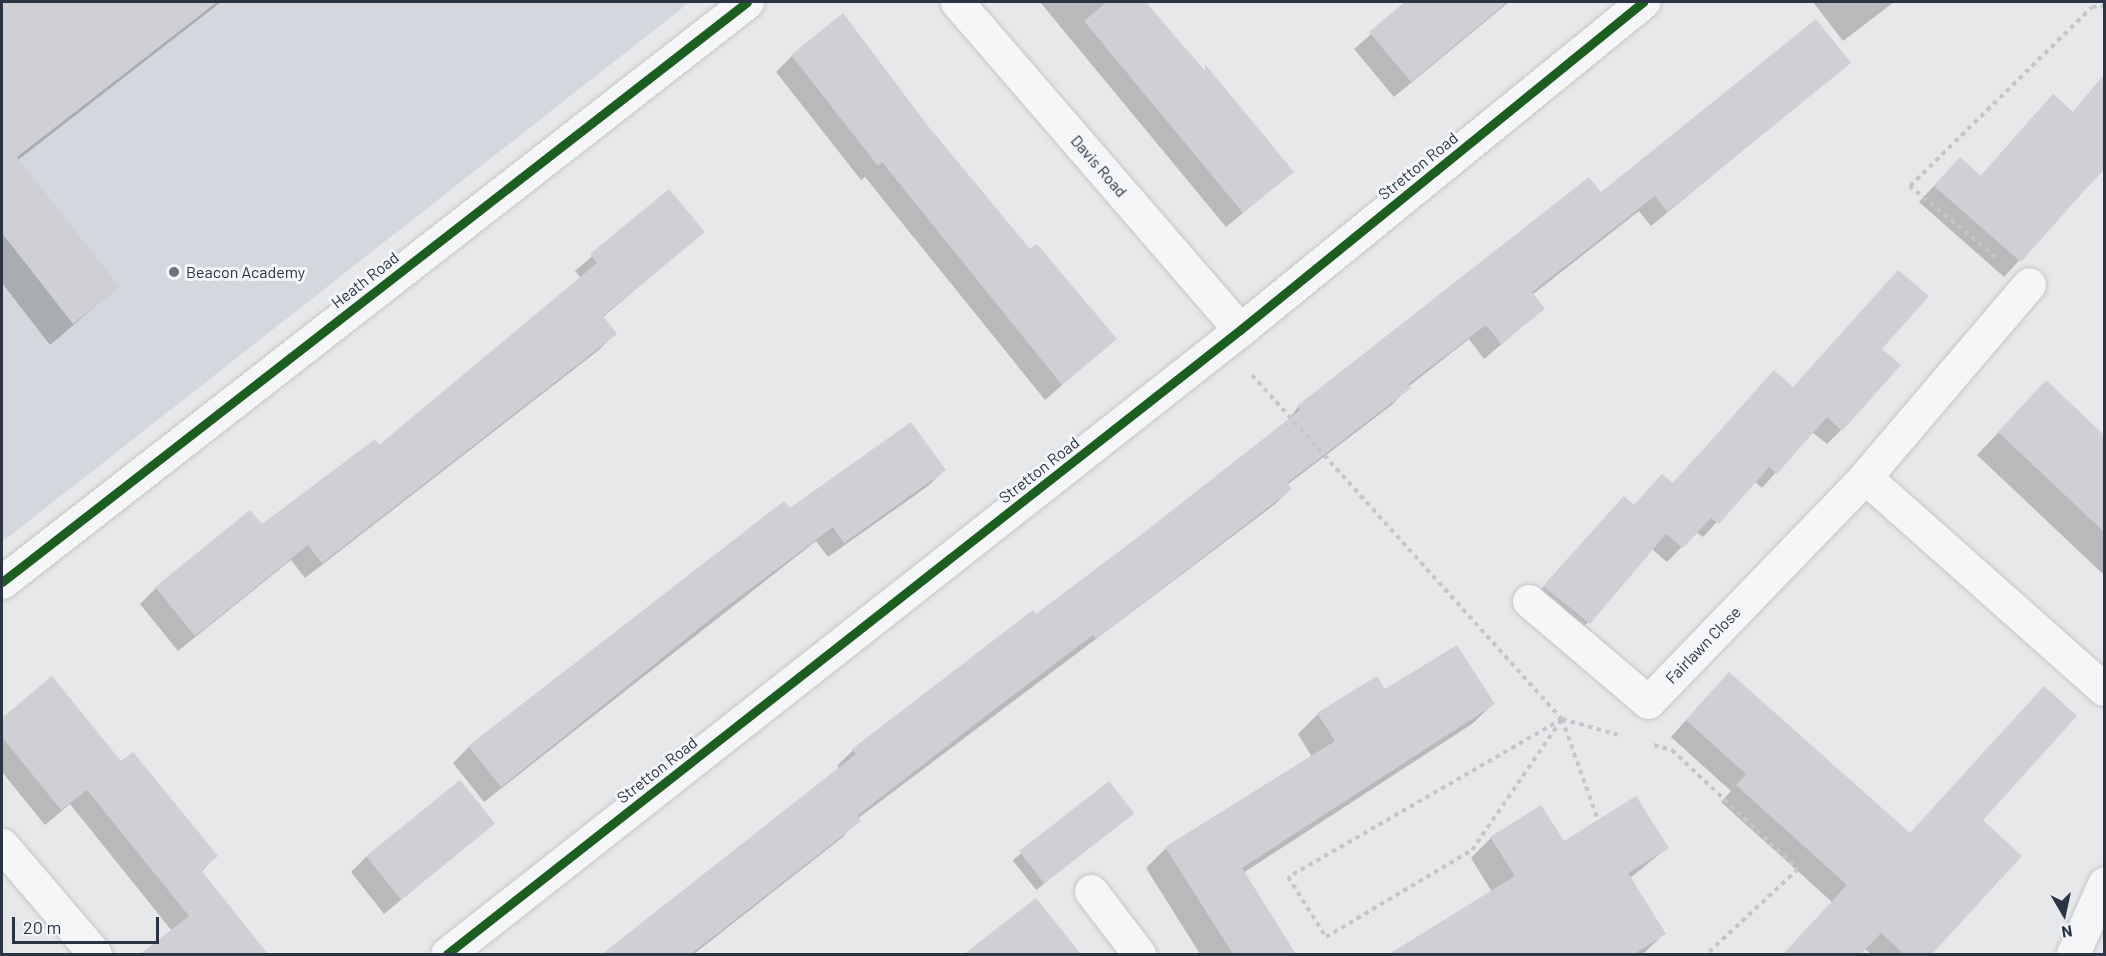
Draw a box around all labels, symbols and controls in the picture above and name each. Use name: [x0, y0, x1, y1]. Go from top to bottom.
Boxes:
street label: Stretton Road: [1374, 128, 1462, 204]
street label: Davis Road: [1067, 131, 1131, 201]
street label: Heath Road: [328, 248, 402, 312]
place label: Beacon Academy: [186, 262, 305, 282]
marker: Beacon Academy: [167, 265, 181, 279]
street label: Stretton Road: [995, 433, 1083, 507]
street label: Fairlawn Close: [1661, 602, 1745, 688]
street label: Stretton Road: [613, 733, 701, 807]
north arrow: [2034, 884, 2094, 944]
scale bar: [15, 905, 162, 943]
text: 20 m: [23, 916, 61, 938]
text: N: [2060, 922, 2074, 942]

